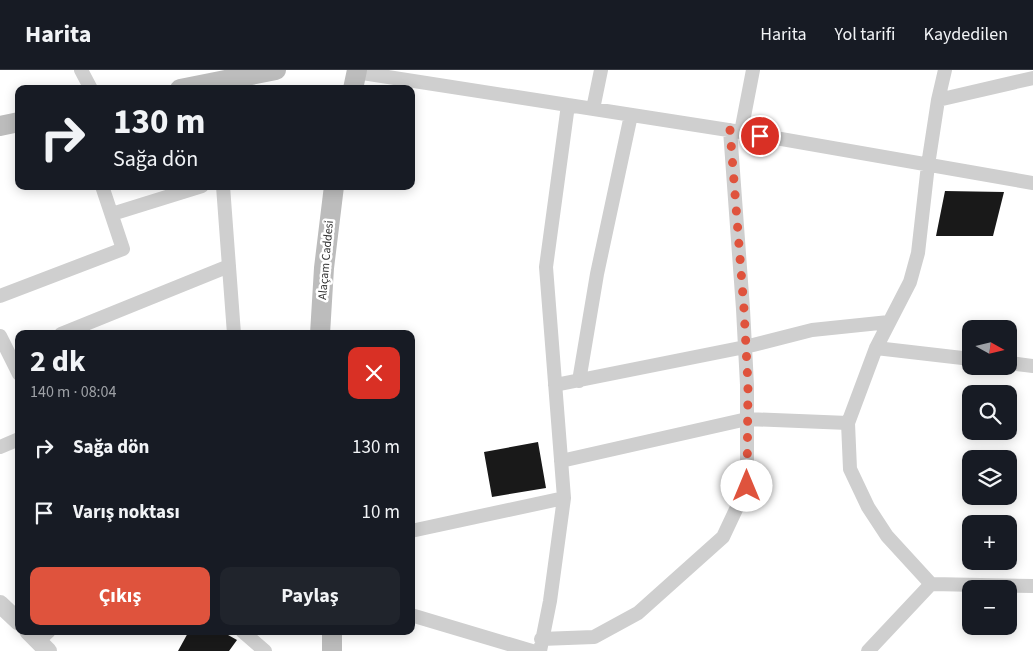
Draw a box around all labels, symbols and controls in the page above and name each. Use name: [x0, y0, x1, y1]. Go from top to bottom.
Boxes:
text: Harita: [25, 17, 91, 52]
text: Harita: [760, 22, 807, 47]
text: Yol tarifi: [835, 22, 895, 47]
text: Kaydedilen: [923, 22, 1008, 47]
text: 130 m: [113, 97, 205, 147]
icon: right: [30, 105, 95, 170]
pin: [739, 115, 781, 157]
icon: arrive: [746, 122, 774, 150]
text: Sağa dön: [113, 143, 198, 175]
street label: Alaçam Caddesi: [314, 220, 338, 300]
north arrow: [962, 320, 1018, 375]
map controls: [962, 320, 1017, 635]
text: 2 dk: [30, 340, 85, 383]
button: close: [348, 347, 400, 399]
text: 140 m · 08:04: [30, 381, 117, 403]
button: search: [962, 385, 1017, 440]
icon: right: [30, 434, 58, 462]
text: Sağa dön: [73, 434, 149, 461]
text: 130 m: [352, 434, 400, 461]
button: layers: [962, 450, 1017, 505]
position arrow: [720, 459, 772, 511]
icon: arrive: [30, 499, 58, 527]
text: Varış noktası: [73, 499, 180, 526]
text: 10 m: [362, 499, 400, 526]
button: +: [962, 515, 1017, 570]
button: Çıkış: [30, 567, 210, 625]
button: Paylaş: [220, 567, 400, 625]
button: −: [962, 580, 1017, 635]

